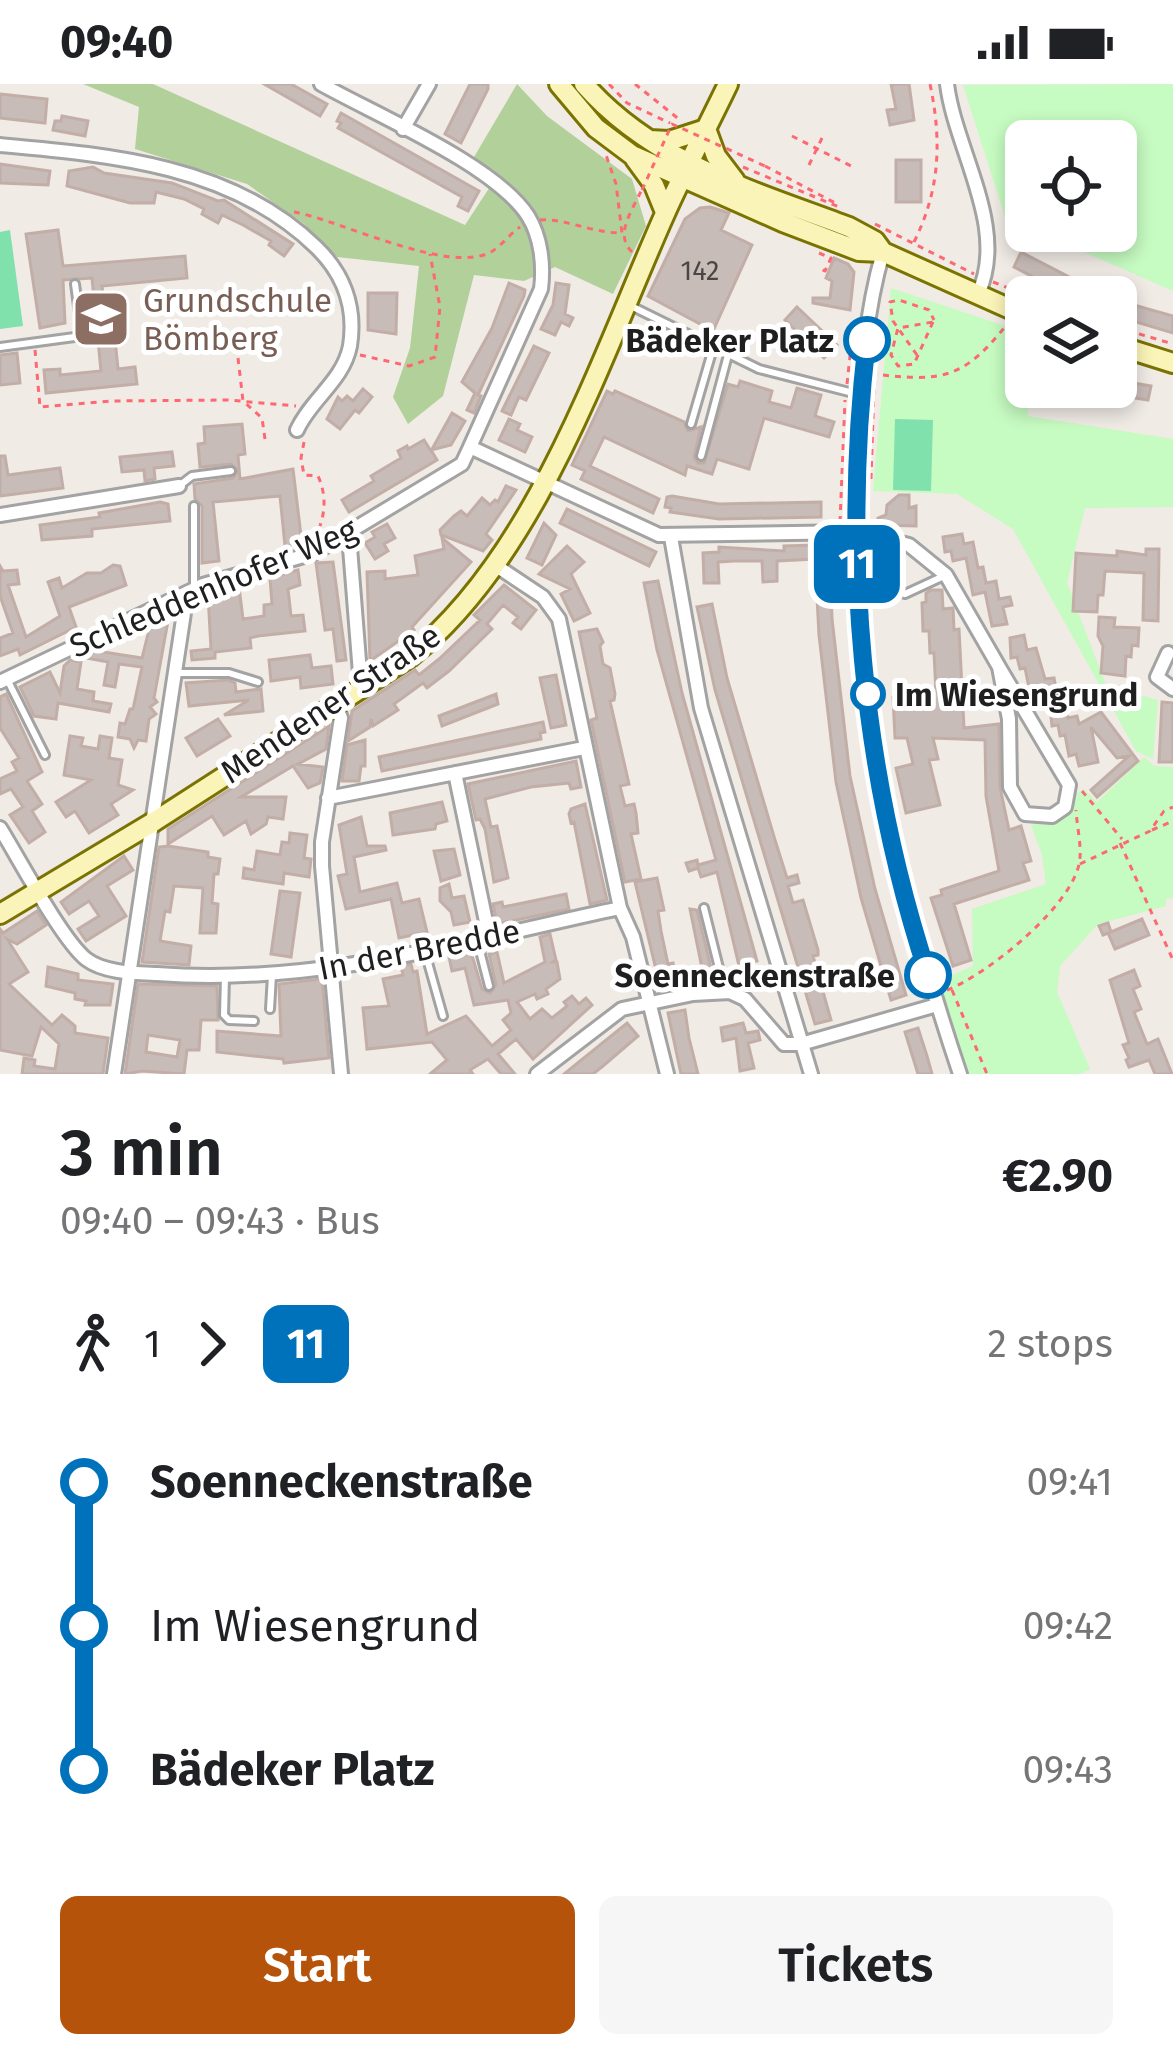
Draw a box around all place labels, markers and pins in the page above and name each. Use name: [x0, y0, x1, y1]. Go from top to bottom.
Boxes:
place label: Grundschule Bömberg: [143, 281, 332, 359]
school or university icon: Grundschule Bömberg: [70, 288, 132, 350]
marker: Bädeker Platz: [845, 318, 889, 362]
place label: Bädeker Platz: [625, 321, 834, 361]
place label: Im Wiesengrund: [895, 675, 1138, 715]
marker: Im Wiesengrund: [852, 678, 884, 710]
marker: Soenneckenstraße: [906, 953, 950, 997]
place label: Soenneckenstraße: [614, 956, 895, 996]

